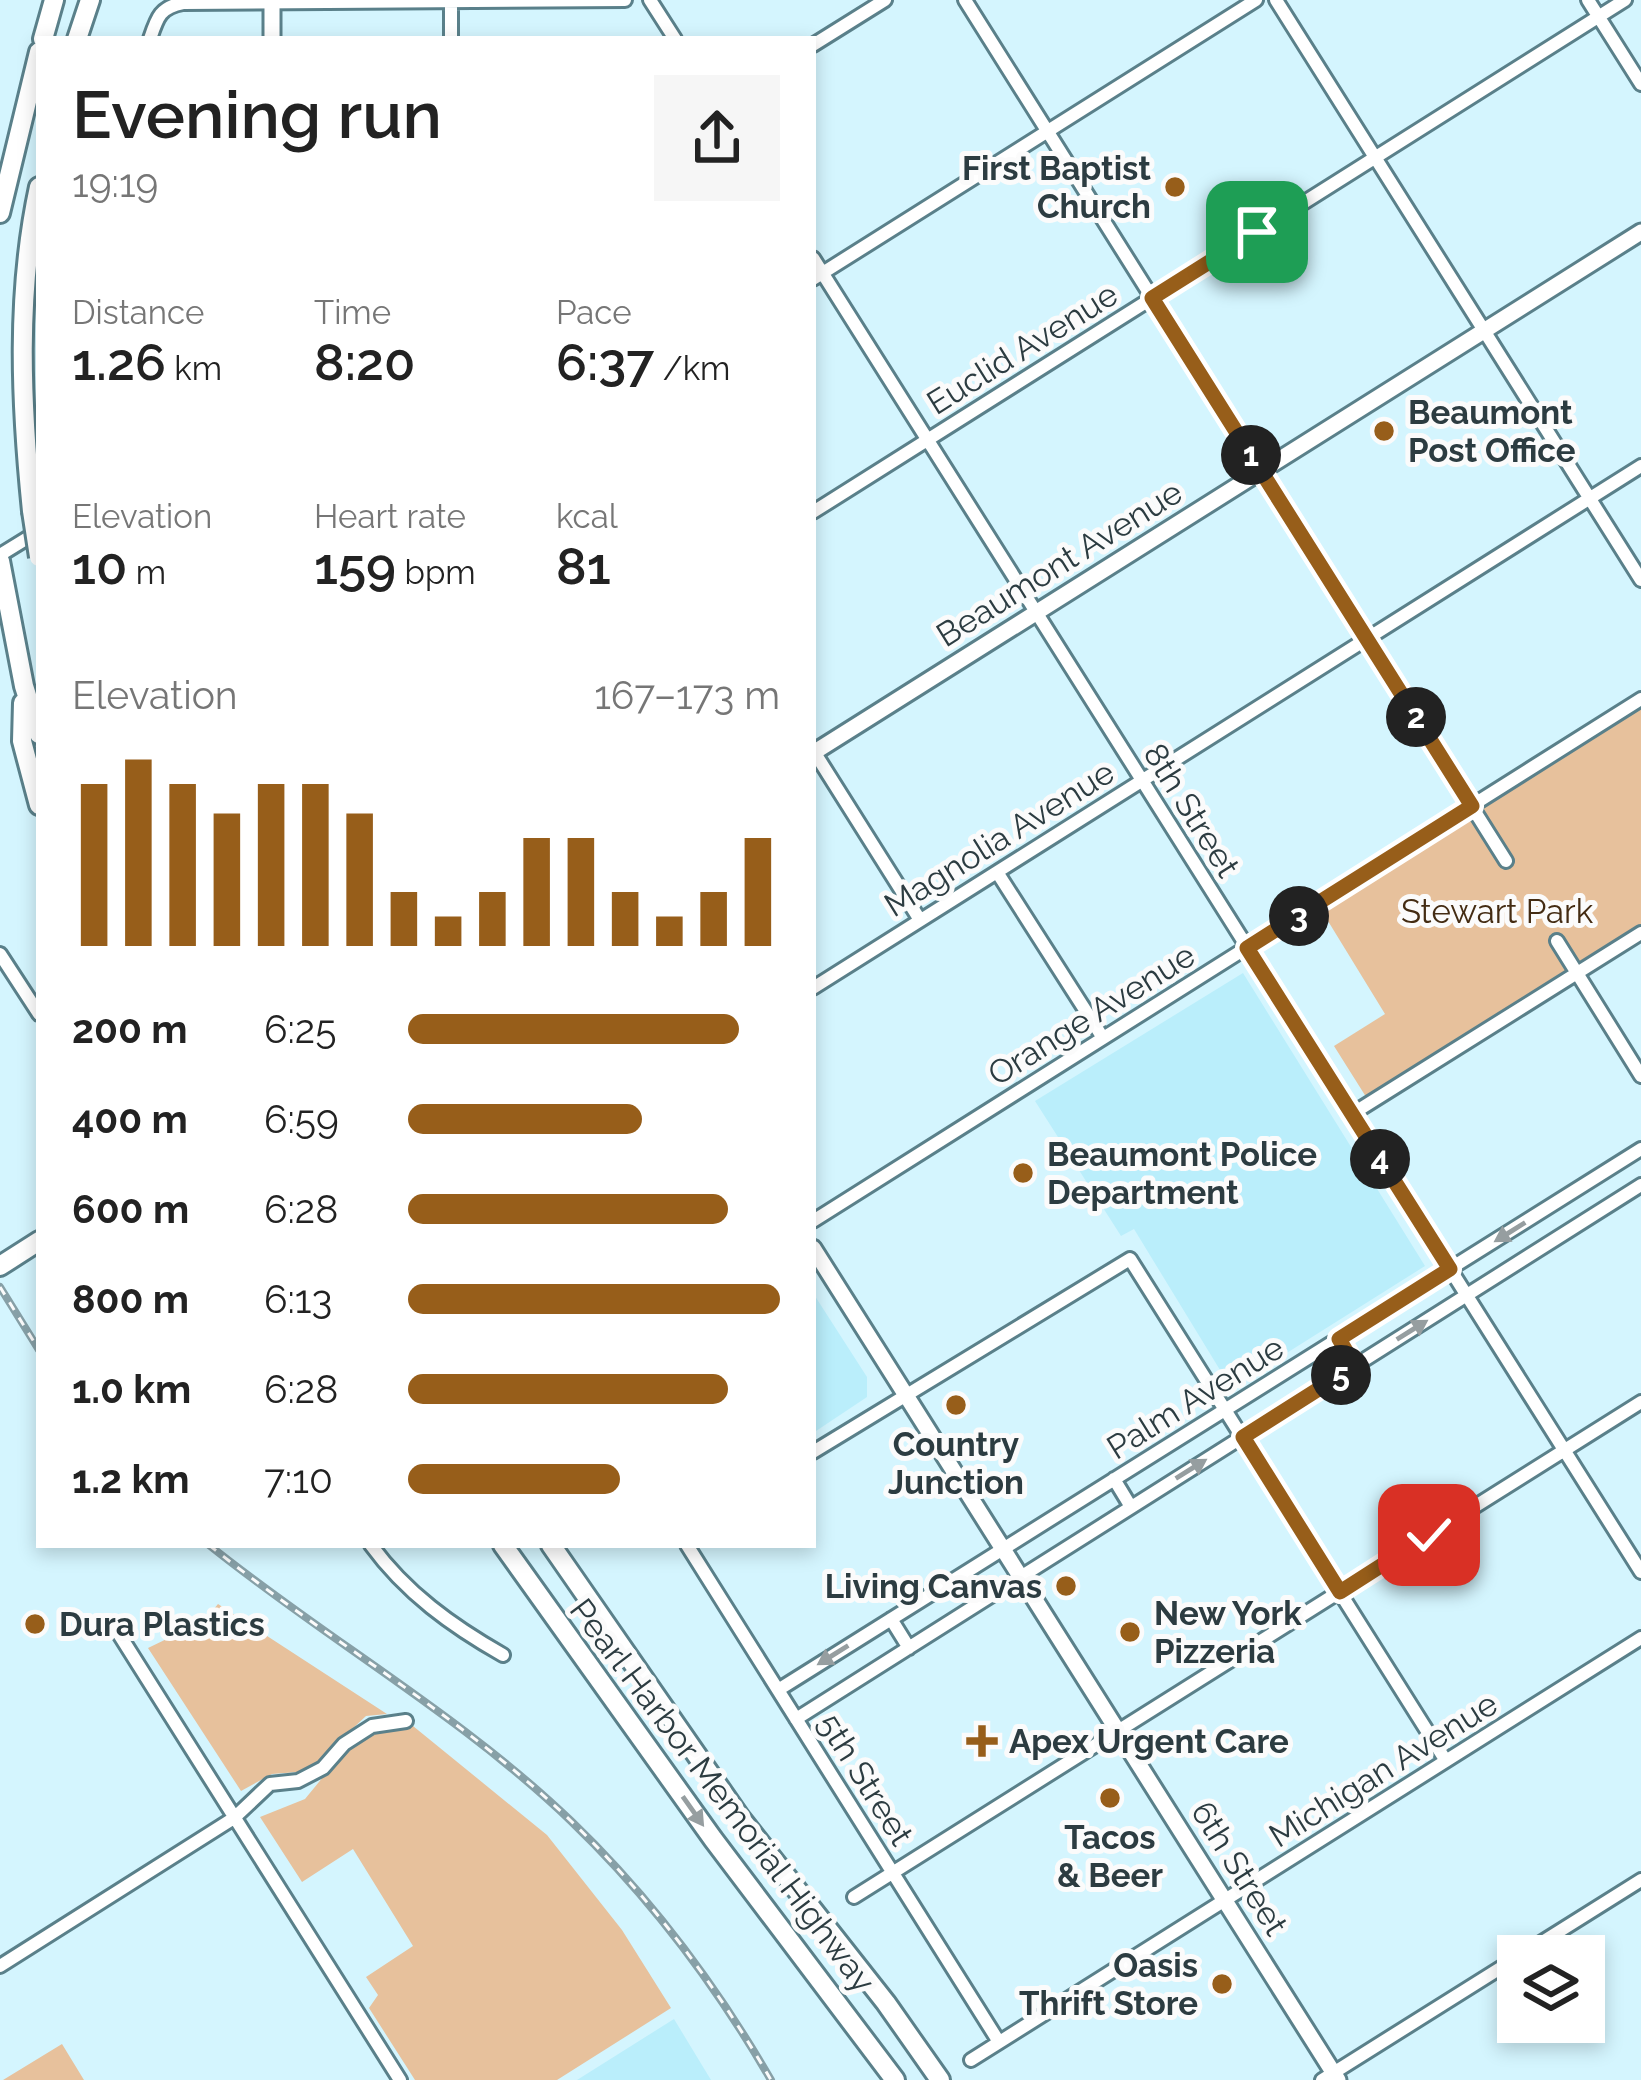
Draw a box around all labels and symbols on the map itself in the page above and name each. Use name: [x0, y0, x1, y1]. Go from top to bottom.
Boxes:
place label: First Baptist Church: [962, 149, 1151, 226]
marker: First Baptist Church: [1162, 174, 1188, 200]
pin: [1206, 181, 1308, 283]
street label: Euclid Avenue: [920, 274, 1125, 423]
place label: Beaumont Post Office: [1408, 393, 1576, 470]
marker: Beaumont Post Office: [1371, 418, 1397, 444]
pin: 1: [1221, 425, 1281, 485]
street label: Beaumont Avenue: [929, 472, 1189, 655]
pin: 2: [1386, 687, 1446, 747]
street label: 8th Street: [1135, 736, 1248, 884]
street label: Magnolia Avenue: [877, 752, 1121, 925]
pin: 3: [1269, 886, 1329, 946]
park label: Stewart Park: [1401, 892, 1594, 931]
street label: Orange Avenue: [981, 935, 1202, 1094]
pin: 4: [1350, 1129, 1410, 1189]
place label: Beaumont Police Department: [1047, 1135, 1317, 1212]
marker: Beaumont Police Department: [1010, 1160, 1036, 1186]
one-way arrow: [1494, 1220, 1526, 1242]
one-way arrow: [1396, 1320, 1429, 1342]
street label: Palm Avenue: [1100, 1328, 1291, 1467]
pin: 5: [1311, 1345, 1371, 1405]
marker: Country Junction: [943, 1392, 969, 1418]
place label: Country Junction: [888, 1425, 1024, 1502]
one-way arrow: [1175, 1459, 1208, 1481]
pin: [1378, 1484, 1480, 1586]
place label: Living Canvas: [825, 1567, 1042, 1606]
marker: Living Canvas: [1053, 1573, 1079, 1599]
street label: Pearl Harbor Memorial Highway: [562, 1591, 883, 2000]
place label: New York Pizzeria: [1154, 1594, 1302, 1671]
place label: Dura Plastics: [59, 1605, 265, 1644]
marker: Dura Plastics: [22, 1611, 48, 1637]
marker: New York Pizzeria: [1117, 1619, 1143, 1645]
one-way arrow: [817, 1644, 849, 1666]
street label: Michigan Avenue: [1262, 1684, 1504, 1855]
street label: 5th Street: [810, 1706, 921, 1852]
place label: Apex Urgent Care: [1009, 1722, 1289, 1761]
marker: Apex Urgent Care: [966, 1725, 998, 1757]
marker: Tacos & Beer: [1097, 1785, 1123, 1811]
street label: 6th Street: [1183, 1794, 1296, 1942]
one-way arrow: [681, 1795, 704, 1827]
place label: Tacos & Beer: [1057, 1818, 1163, 1895]
place label: Oasis Thrift Store: [1019, 1946, 1198, 2023]
marker: Oasis Thrift Store: [1209, 1971, 1235, 1997]

